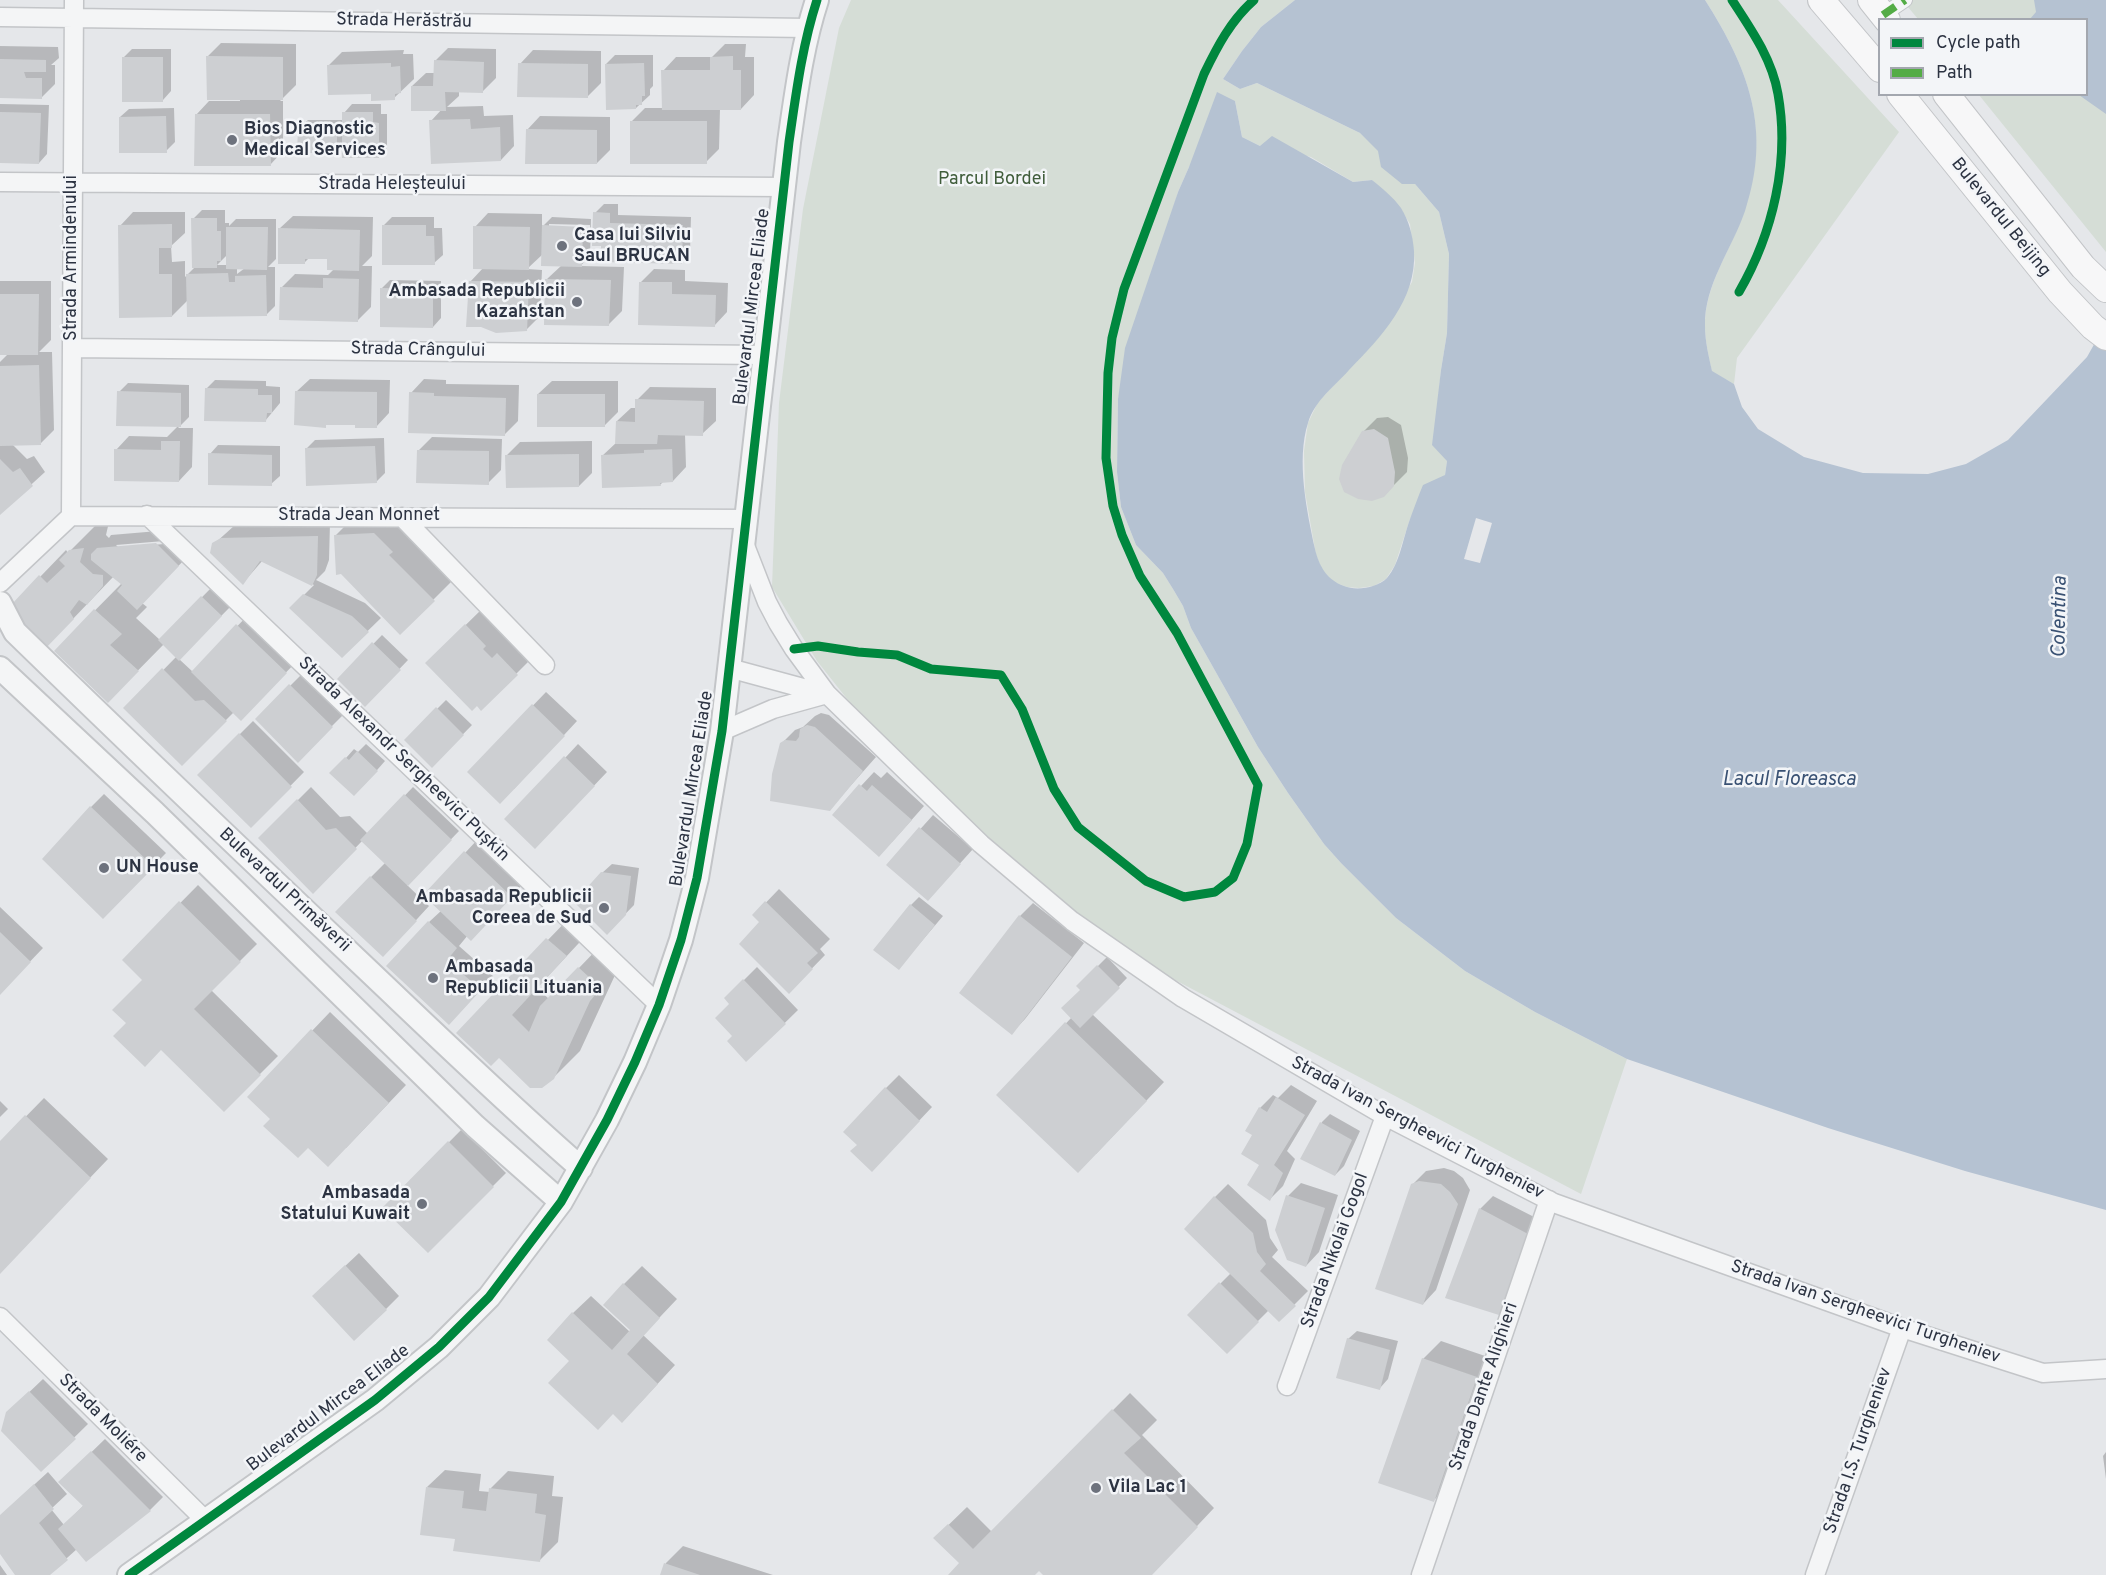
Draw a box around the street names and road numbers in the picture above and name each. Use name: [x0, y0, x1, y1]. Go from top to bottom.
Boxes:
street label: Strada Herăstrău: [336, 10, 472, 34]
street label: Bulevardul Beijing: [1945, 154, 2055, 282]
street label: Strada Heleșteului: [318, 174, 466, 196]
street label: Strada Armindenului: [61, 175, 83, 341]
street label: Bulevardul Mircea Eliade: [730, 207, 776, 407]
street label: Strada Crângului: [350, 339, 486, 363]
street label: Strada Jean Monnet: [278, 505, 440, 527]
street label: Strada Alexandr Sergheevici Pușkin: [293, 653, 513, 867]
street label: Bulevardul Mircea Eliade: [667, 690, 719, 888]
street label: Bulevardul Primăverii: [214, 824, 354, 958]
street label: Strada Ivan Sergheevici Turgheniev: [1287, 1053, 1547, 1205]
street label: Strada Nikolai Gogol: [1298, 1170, 1374, 1332]
street label: Strada Ivan Sergheevici Turgheniev: [1727, 1257, 2003, 1369]
street label: Strada Dante Alighieri: [1446, 1300, 1524, 1474]
street label: Bulevardul Mircea Eliade: [243, 1341, 415, 1477]
street label: Strada I.S. Turgheniev: [1820, 1365, 1898, 1537]
street label: Strada Moliére: [53, 1370, 151, 1468]

